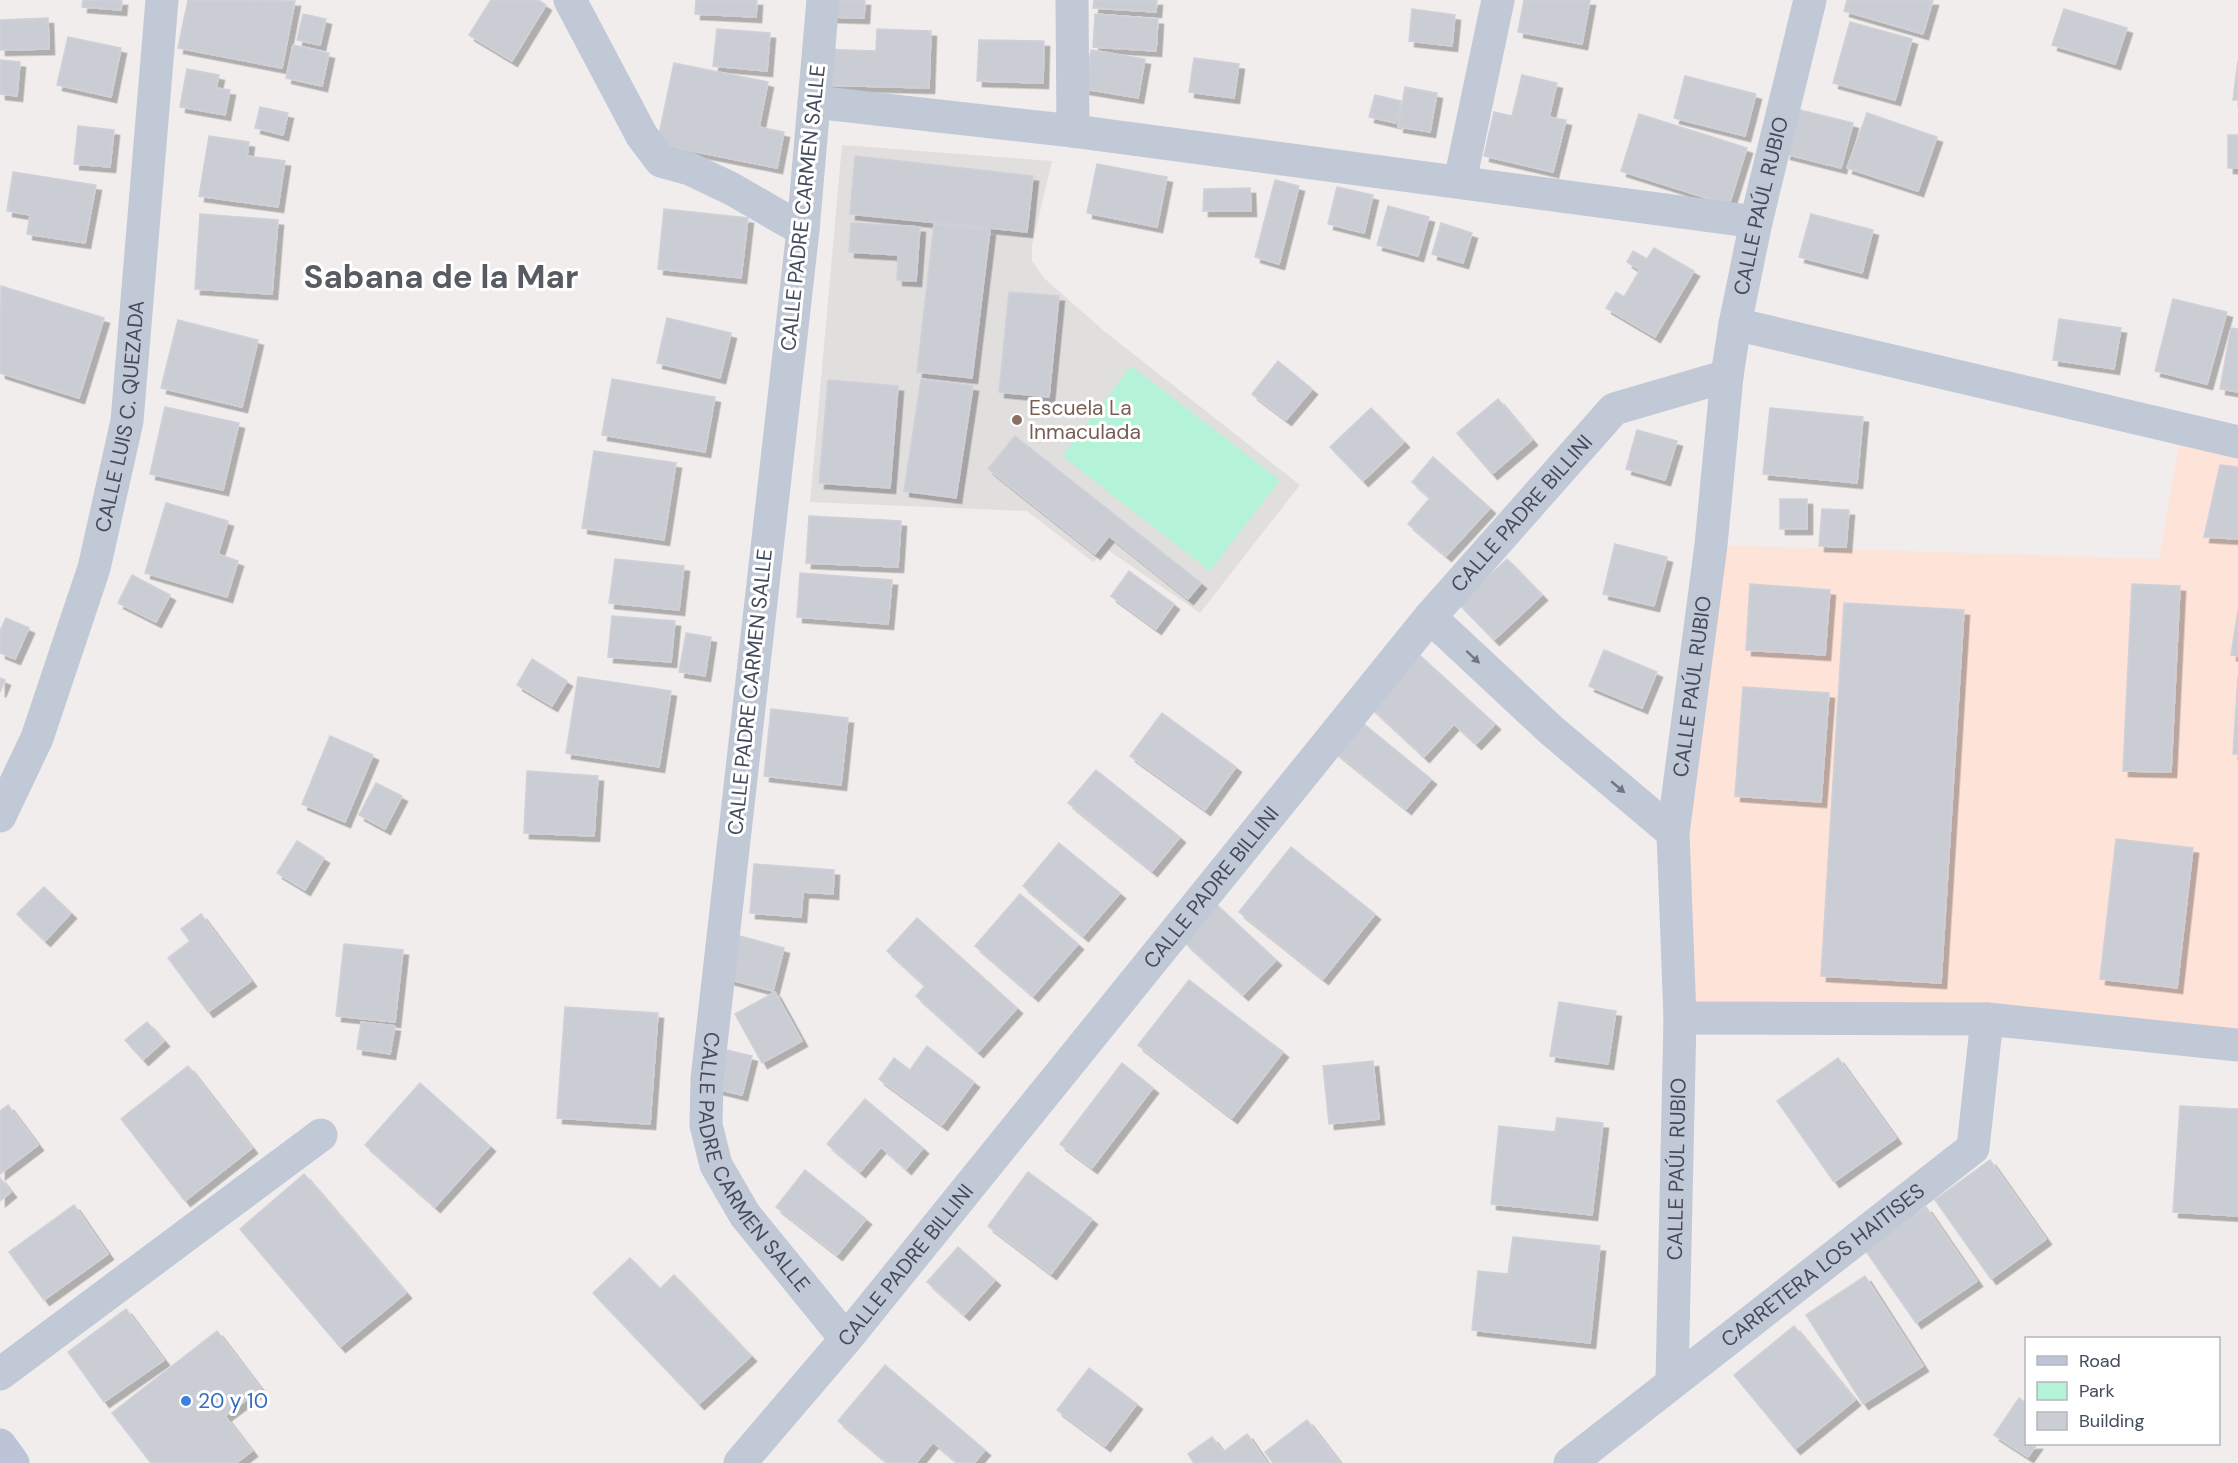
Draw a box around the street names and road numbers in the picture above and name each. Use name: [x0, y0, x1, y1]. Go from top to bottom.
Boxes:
street label: CALLE PADRE CARMEN SALLE: [774, 63, 832, 353]
street label: CALLE PAÚL RUBIO: [1727, 114, 1795, 298]
street label: CALLE LUIS C. QUEZADA: [88, 299, 151, 535]
street label: CALLE PADRE BILLINI: [1444, 429, 1599, 598]
street label: CALLE PADRE CARMEN SALLE: [721, 547, 779, 837]
street label: CALLE PAÚL RUBIO: [1667, 594, 1718, 779]
street label: CALLE PADRE BILLINI: [1137, 800, 1285, 974]
street label: CALLE PADRE CARMEN SALLE: [692, 1030, 816, 1298]
street label: CALLE PAÚL RUBIO: [1661, 1078, 1693, 1261]
street label: CARRETERA LOS HAITISES: [1715, 1177, 1930, 1354]
street label: CALLE PADRE BILLINI: [832, 1178, 980, 1352]

